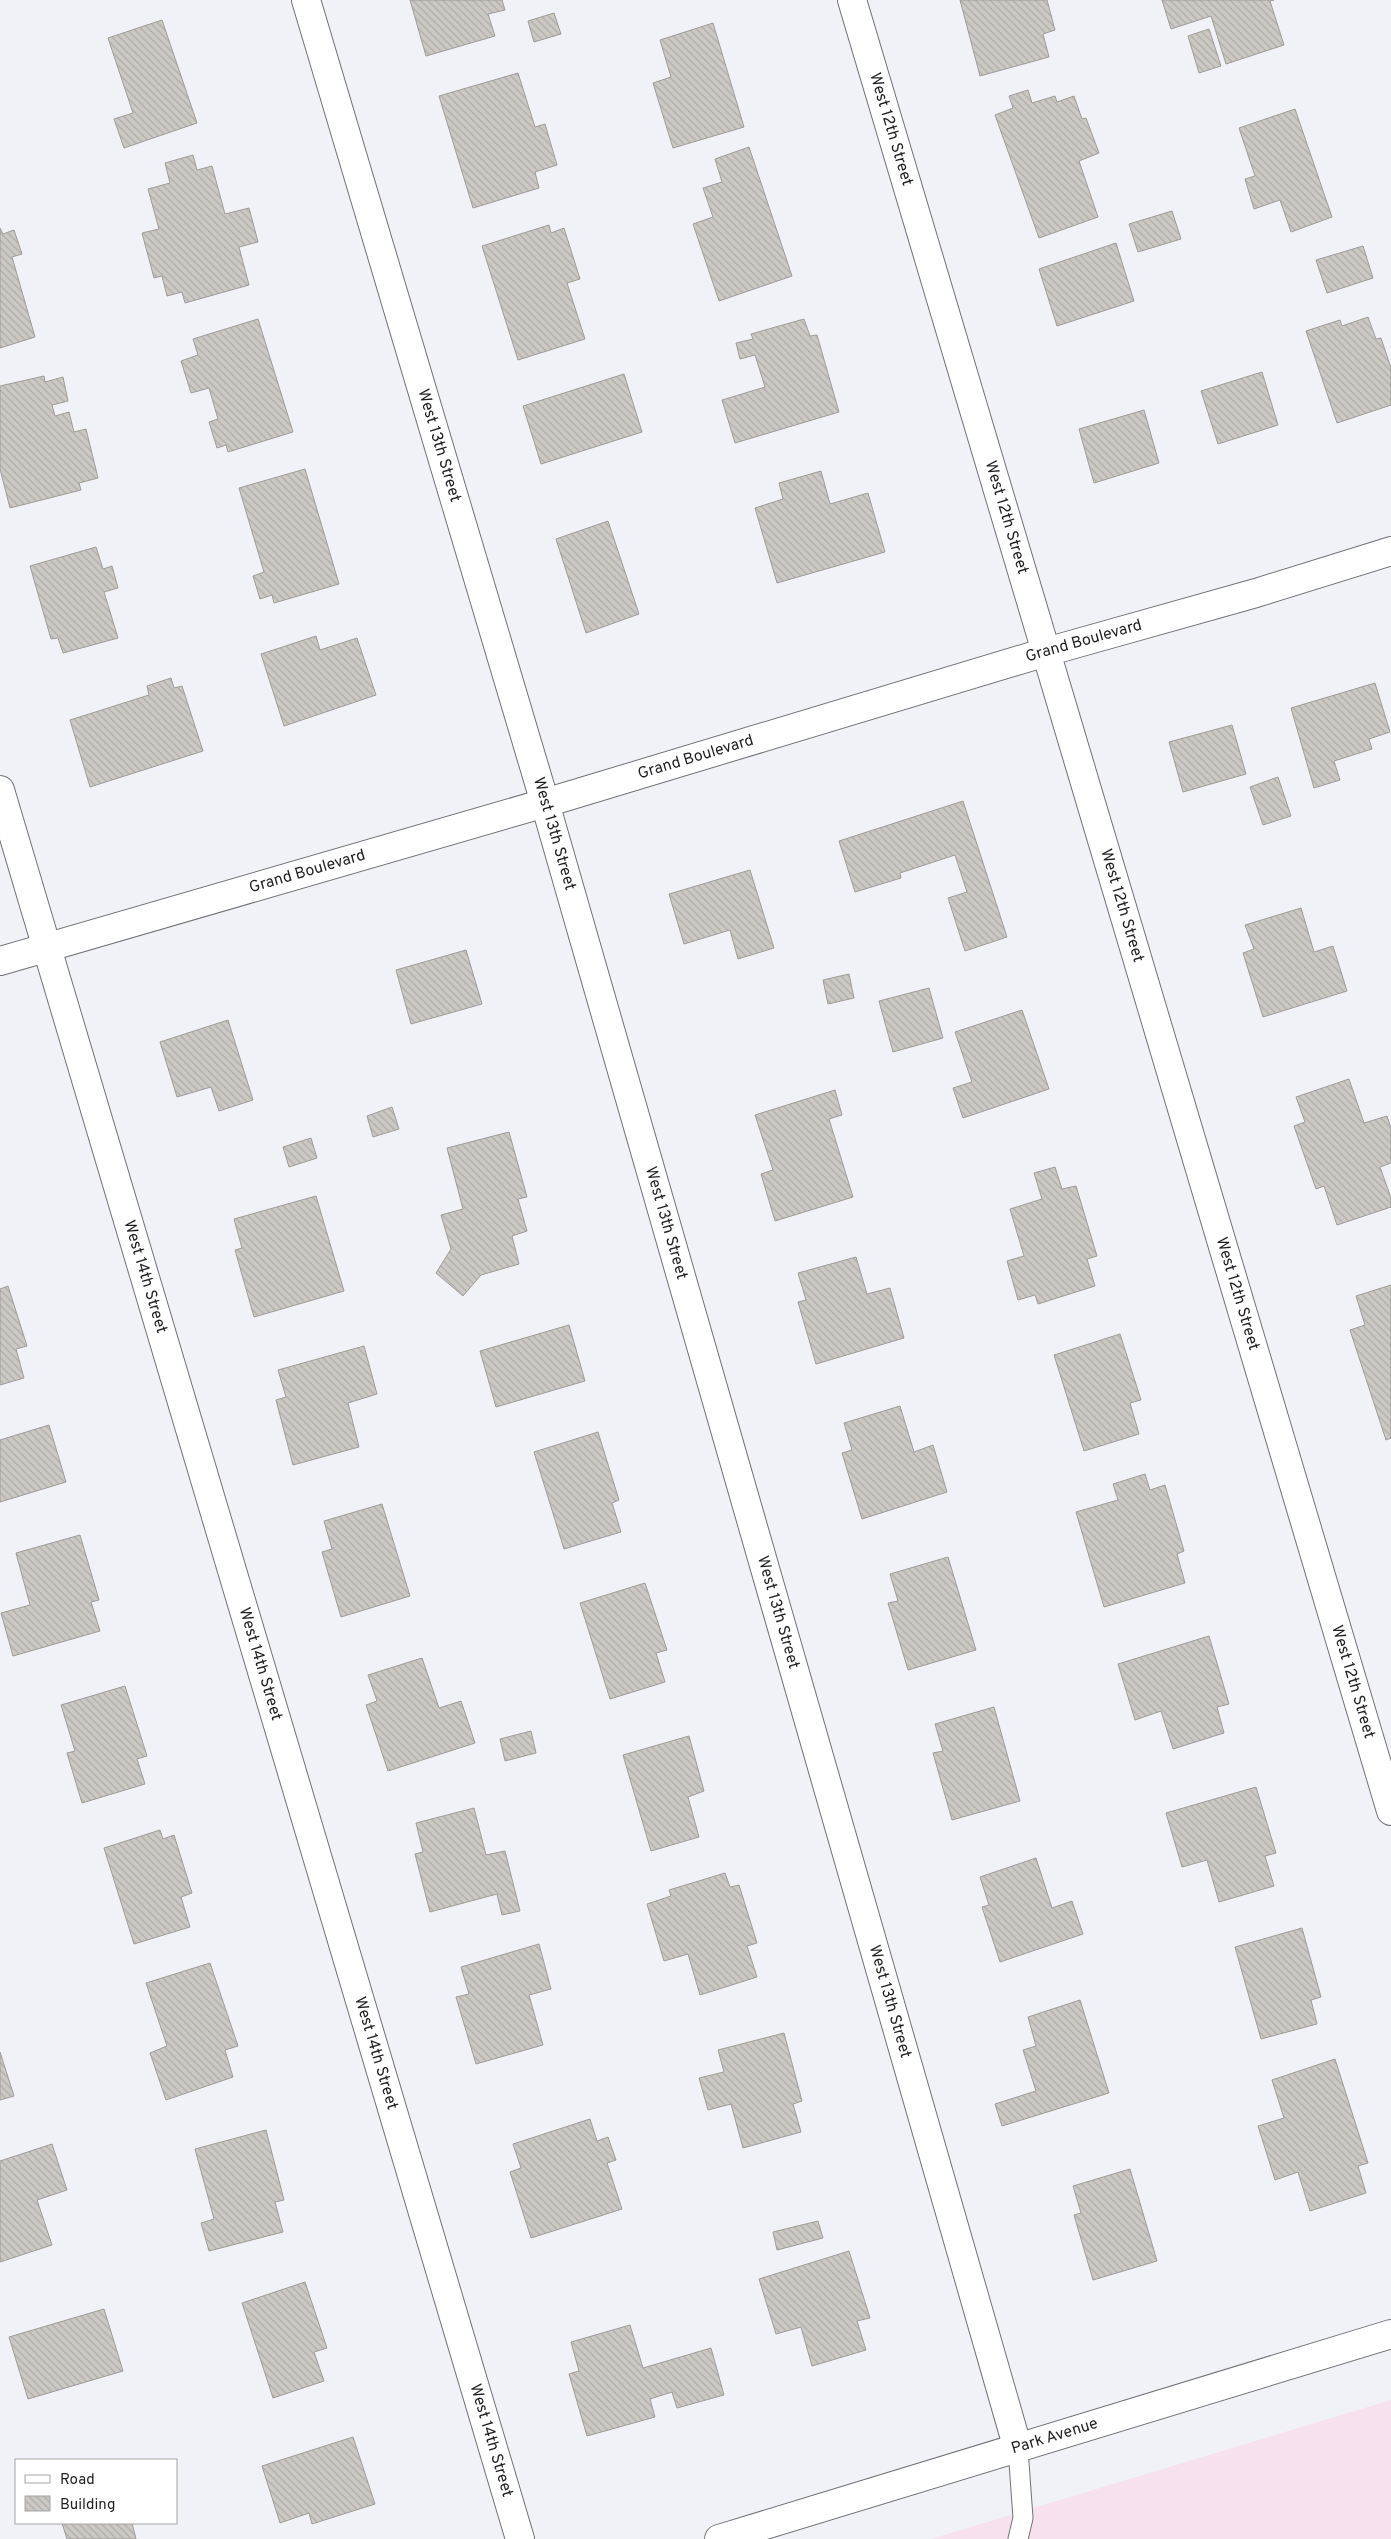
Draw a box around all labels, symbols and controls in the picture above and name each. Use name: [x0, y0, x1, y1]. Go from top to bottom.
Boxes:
street label: West 12th Street: [864, 70, 917, 188]
street label: West 13th Street: [412, 387, 465, 504]
street label: West 12th Street: [980, 459, 1032, 577]
street label: Grand Boulevard: [1023, 616, 1144, 668]
street label: Grand Boulevard: [636, 731, 756, 784]
street label: West 13th Street: [528, 775, 580, 893]
street label: Grand Boulevard: [247, 846, 368, 898]
street label: West 12th Street: [1095, 847, 1148, 965]
street label: West 13th Street: [640, 1164, 691, 1282]
street label: West 14th Street: [119, 1218, 171, 1336]
street label: West 12th Street: [1211, 1235, 1263, 1353]
street label: West 13th Street: [752, 1554, 803, 1671]
street label: West 14th Street: [234, 1605, 286, 1723]
street label: West 12th Street: [1326, 1623, 1379, 1741]
street label: West 13th Street: [864, 1943, 915, 2061]
street label: West 14th Street: [349, 1994, 402, 2112]
street label: West 14th Street: [464, 2382, 517, 2500]
street label: Park Avenue: [1009, 2414, 1101, 2459]
legend: [15, 2459, 178, 2524]
text: Road: [60, 2471, 95, 2490]
text: Building: [60, 2496, 115, 2515]

